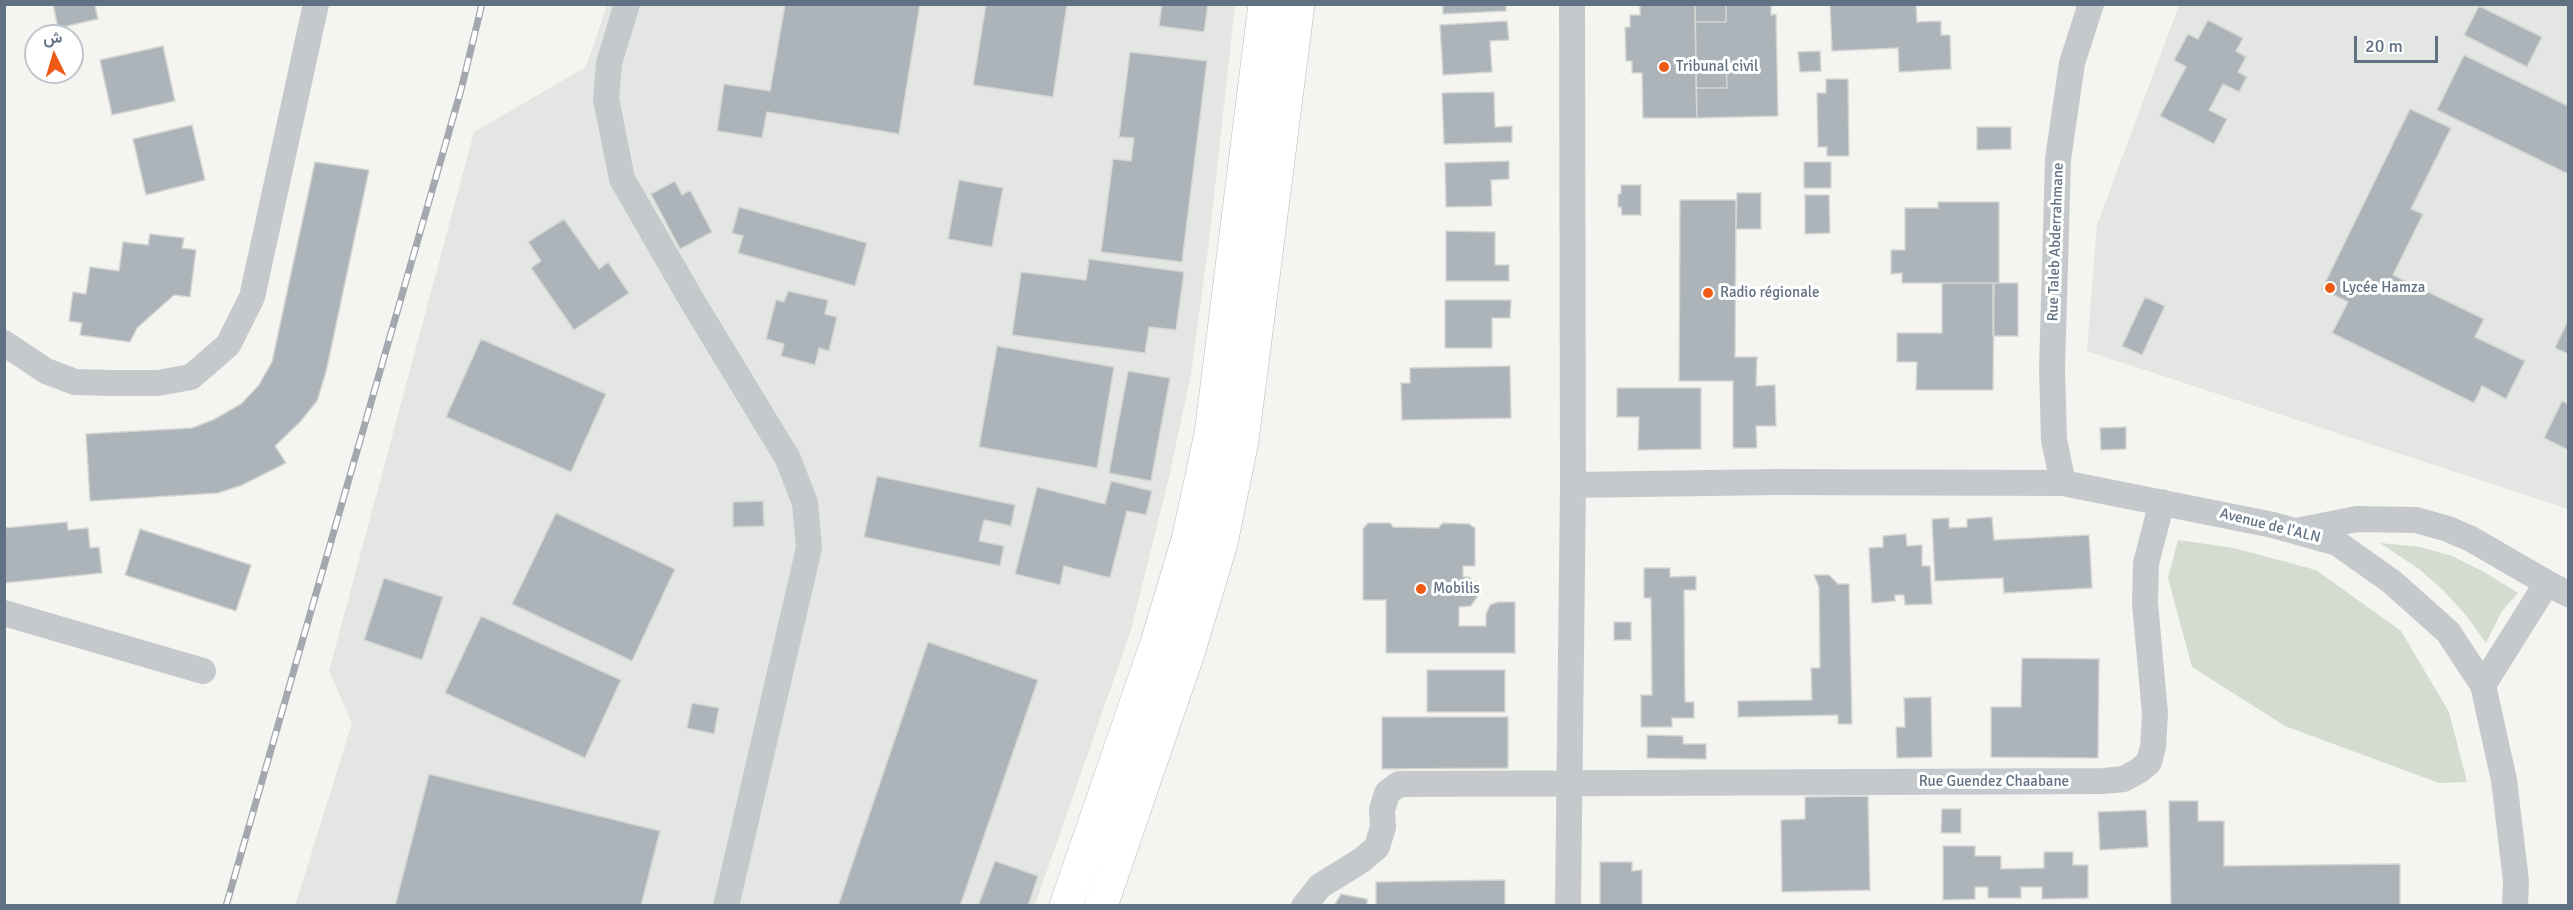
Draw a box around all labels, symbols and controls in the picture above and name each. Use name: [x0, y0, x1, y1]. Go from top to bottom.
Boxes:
north arrow: [24, 24, 84, 84]
scale bar: [2357, 24, 2441, 62]
text: ش: [42, 27, 63, 49]
text: 20 m: [2365, 35, 2403, 57]
place label: Tribunal civil: [1676, 58, 1758, 76]
marker: Tribunal civil: [1657, 60, 1671, 74]
street label: Rue Taleb Abderrahmane: [2044, 162, 2068, 322]
place label: Lycée Hamza: [2342, 279, 2425, 297]
marker: Lycée Hamza: [2323, 281, 2337, 295]
place label: Radio régionale: [1720, 284, 1820, 302]
marker: Radio régionale: [1701, 286, 1715, 300]
street label: Avenue de l'ALN: [2218, 505, 2322, 547]
place label: Mobilis: [1433, 580, 1480, 598]
marker: Mobilis: [1414, 582, 1428, 596]
street label: Rue Guendez Chaabane: [1919, 773, 2069, 791]

